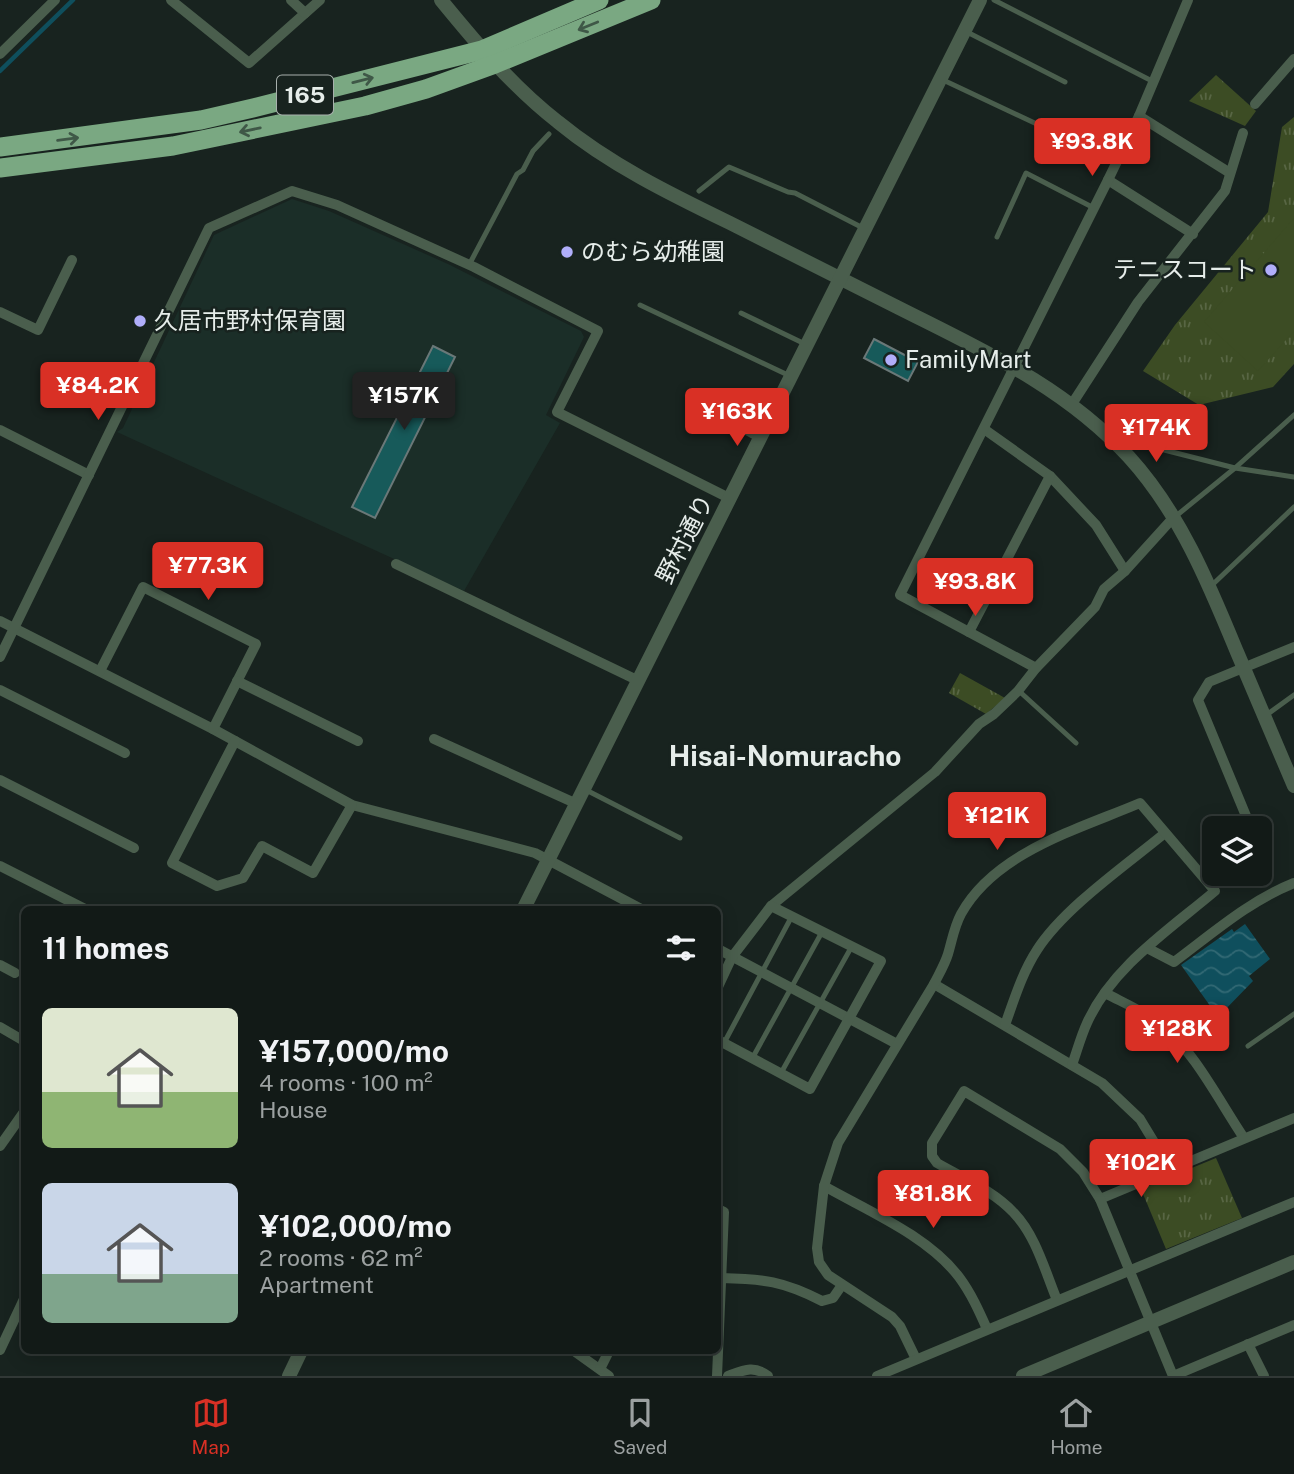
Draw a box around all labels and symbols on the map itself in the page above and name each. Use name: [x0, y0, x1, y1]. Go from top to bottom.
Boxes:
one-way arrow: [578, 20, 600, 33]
one-way arrow: [351, 73, 373, 86]
road number: 165: [277, 76, 333, 114]
pin: ¥93.8K: [1035, 118, 1149, 178]
one-way arrow: [239, 124, 262, 138]
one-way arrow: [56, 133, 79, 146]
place label: のむら幼稚園: [581, 237, 725, 265]
marker: のむら幼稚園: [559, 244, 575, 260]
place label: テニスコート: [1113, 255, 1257, 283]
marker: テニスコート: [1263, 262, 1279, 278]
place label: 久居市野村保育園: [154, 306, 346, 334]
marker: 久居市野村保育園: [132, 313, 148, 329]
place label: FamilyMart: [905, 345, 1032, 373]
marker: FamilyMart: [883, 352, 899, 368]
pin: ¥84.2K: [41, 362, 155, 422]
pin: ¥157K: [355, 372, 453, 432]
pin: ¥163K: [688, 388, 786, 448]
pin: ¥174K: [1107, 405, 1205, 464]
street label: 野村通り: [650, 489, 718, 588]
pin: ¥77.3K: [151, 542, 265, 602]
pin: ¥93.8K: [918, 558, 1032, 618]
district label: Hisai-Nomuracho: [669, 739, 901, 772]
pin: ¥121K: [948, 792, 1046, 852]
pin: ¥128K: [1128, 1006, 1226, 1065]
pin: ¥102K: [1092, 1140, 1190, 1199]
pin: ¥81.8K: [876, 1170, 990, 1230]

